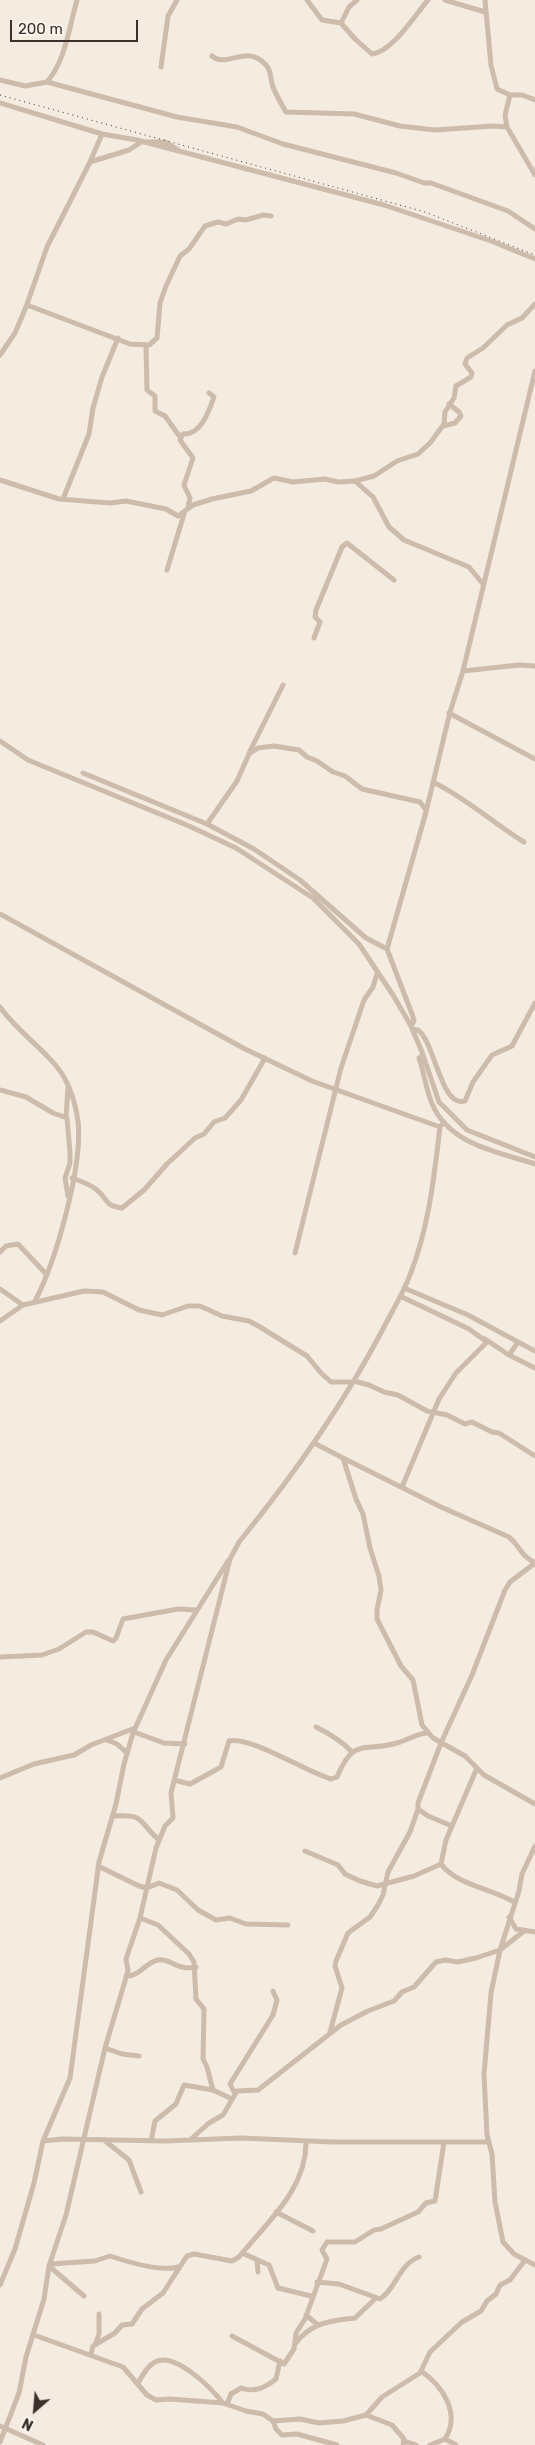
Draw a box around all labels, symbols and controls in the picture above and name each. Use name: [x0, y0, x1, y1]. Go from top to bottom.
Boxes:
scale bar: [12, 10, 140, 42]
text: 200 m: [18, 20, 63, 38]
north arrow: [10, 2385, 60, 2435]
text: N: [20, 2414, 36, 2434]

